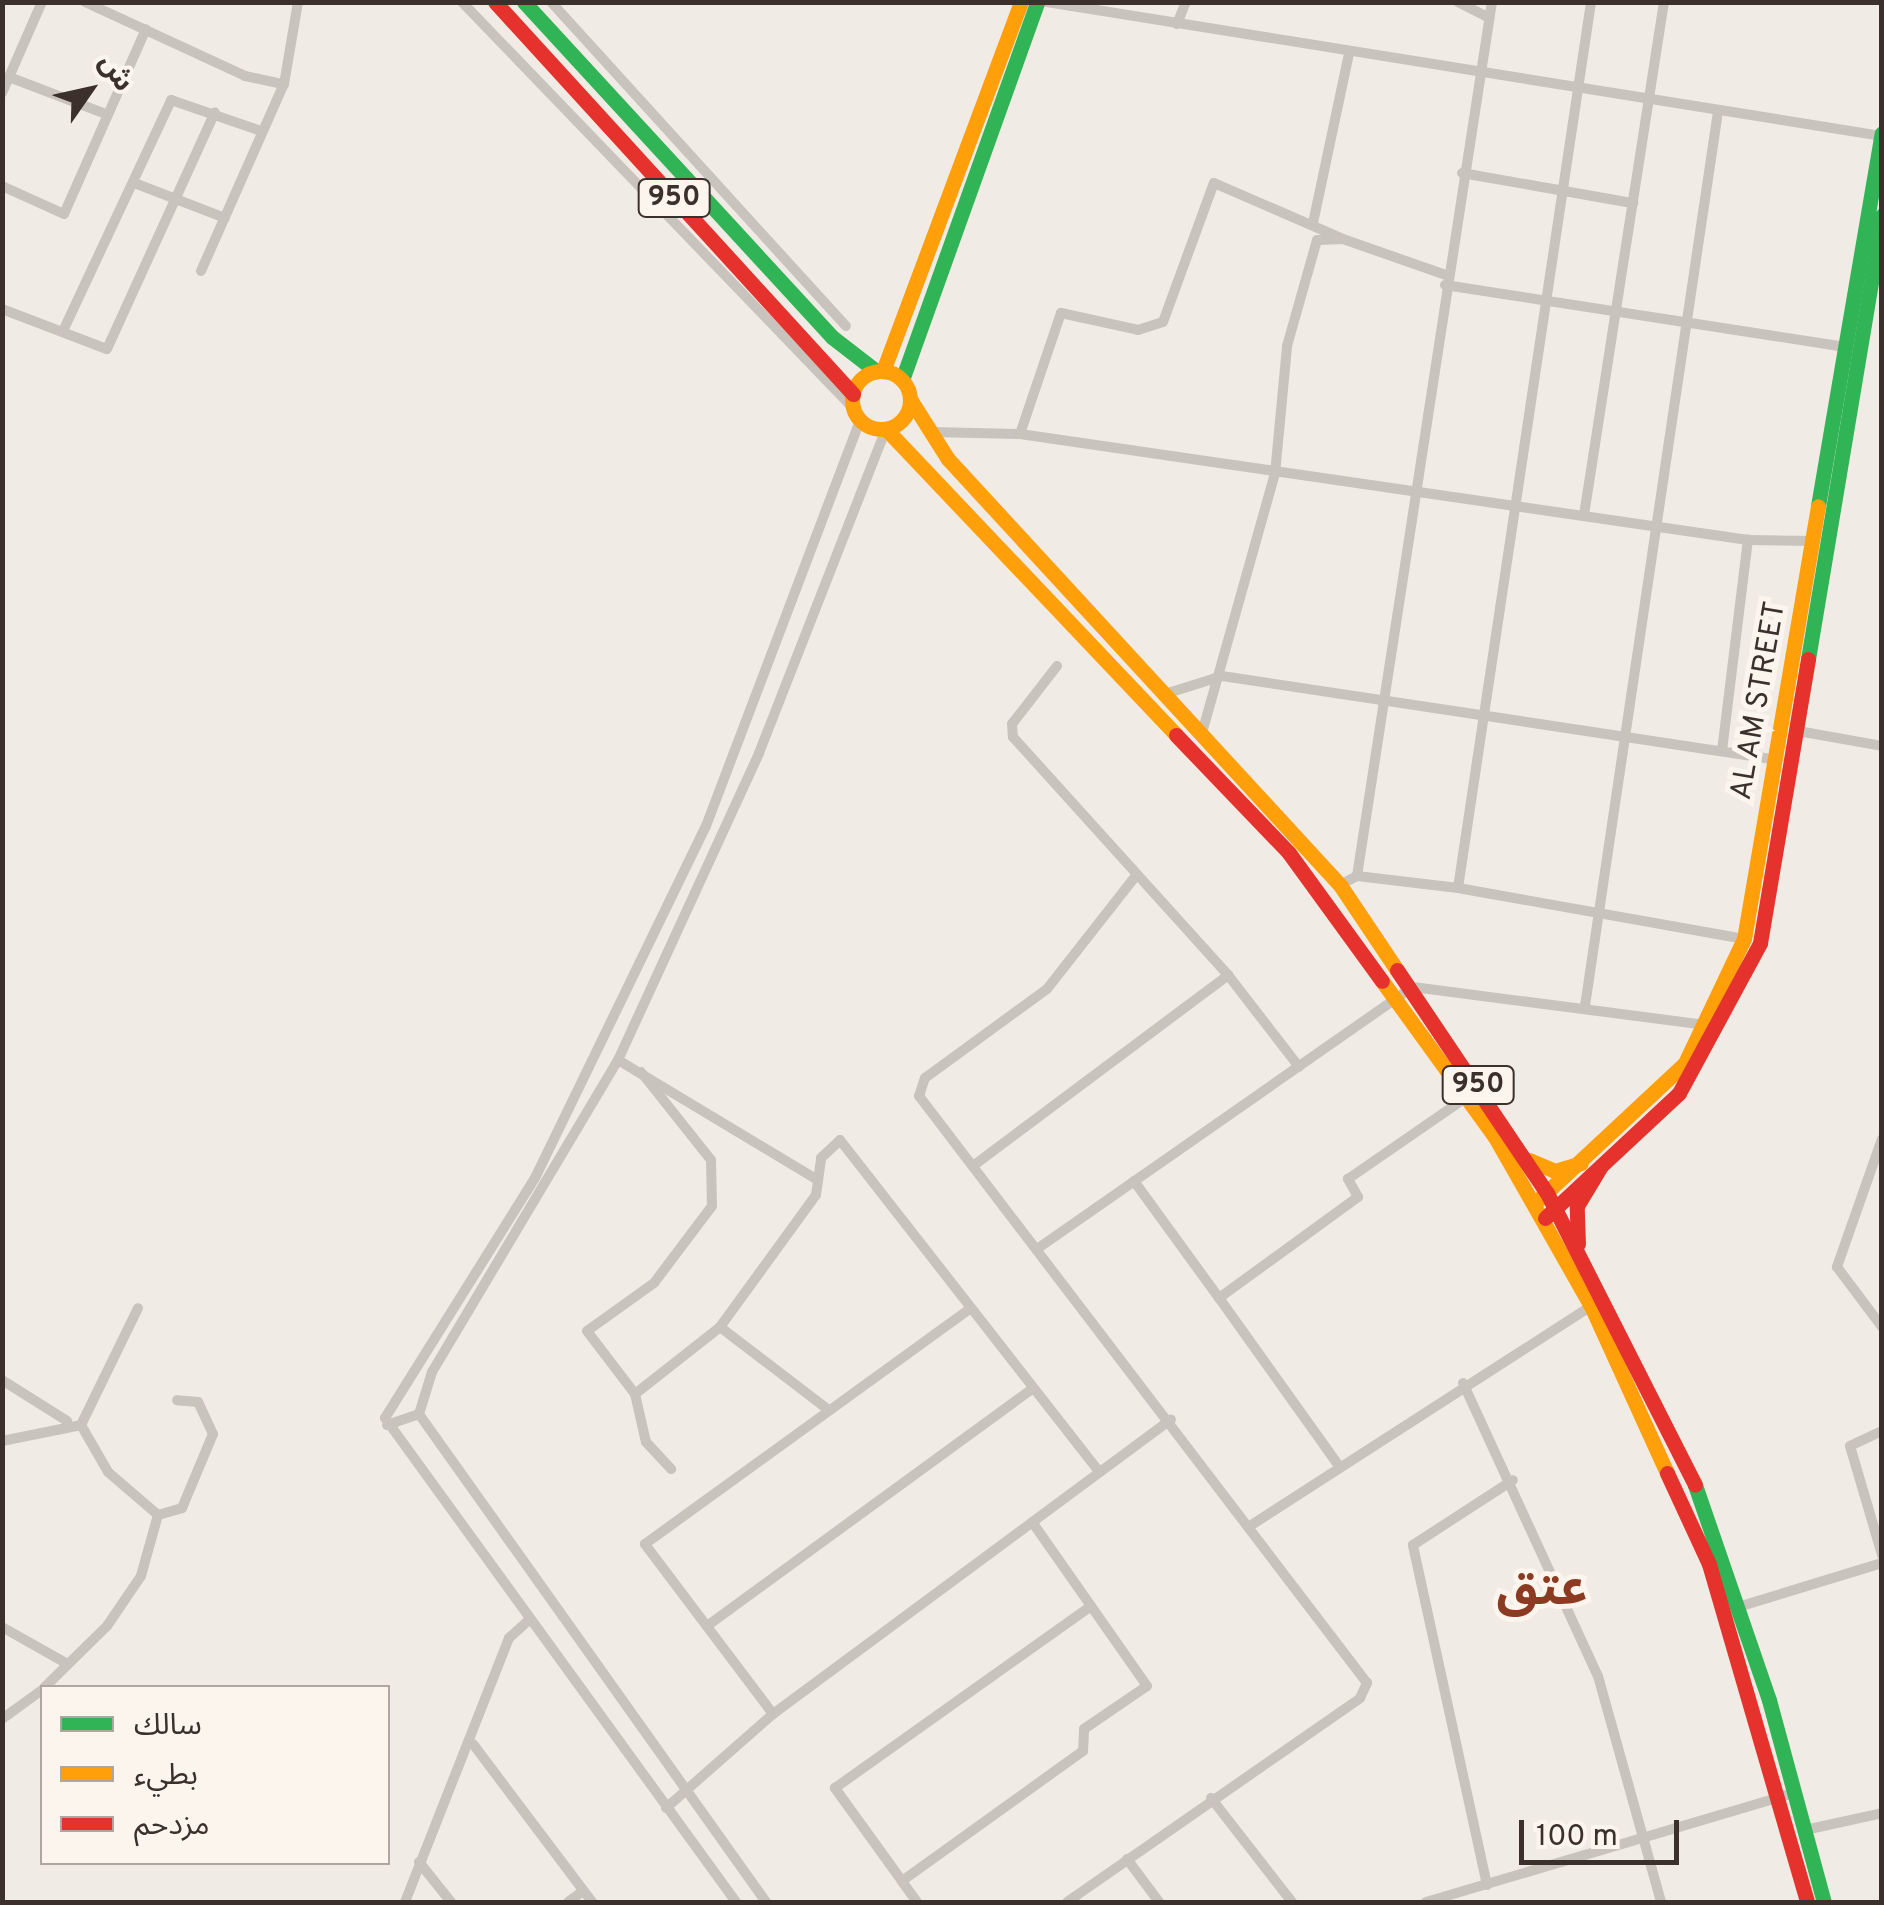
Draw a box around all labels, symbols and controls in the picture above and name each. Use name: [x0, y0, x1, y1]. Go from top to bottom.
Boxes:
north arrow: [40, 40, 140, 140]
text: ش: [89, 47, 141, 99]
road number: 950: [636, 175, 712, 221]
street label: AL AM STREET: [1725, 598, 1795, 804]
road number: 950: [1440, 1062, 1516, 1108]
district label: عتق: [1496, 1562, 1588, 1622]
legend: [40, 1685, 390, 1865]
text: سالك: [134, 1708, 202, 1745]
text: بطيء: [134, 1758, 198, 1795]
scale bar: [1524, 1800, 1684, 1862]
text: مزدحم: [134, 1808, 210, 1845]
text: 100 m: [1536, 1819, 1618, 1856]

